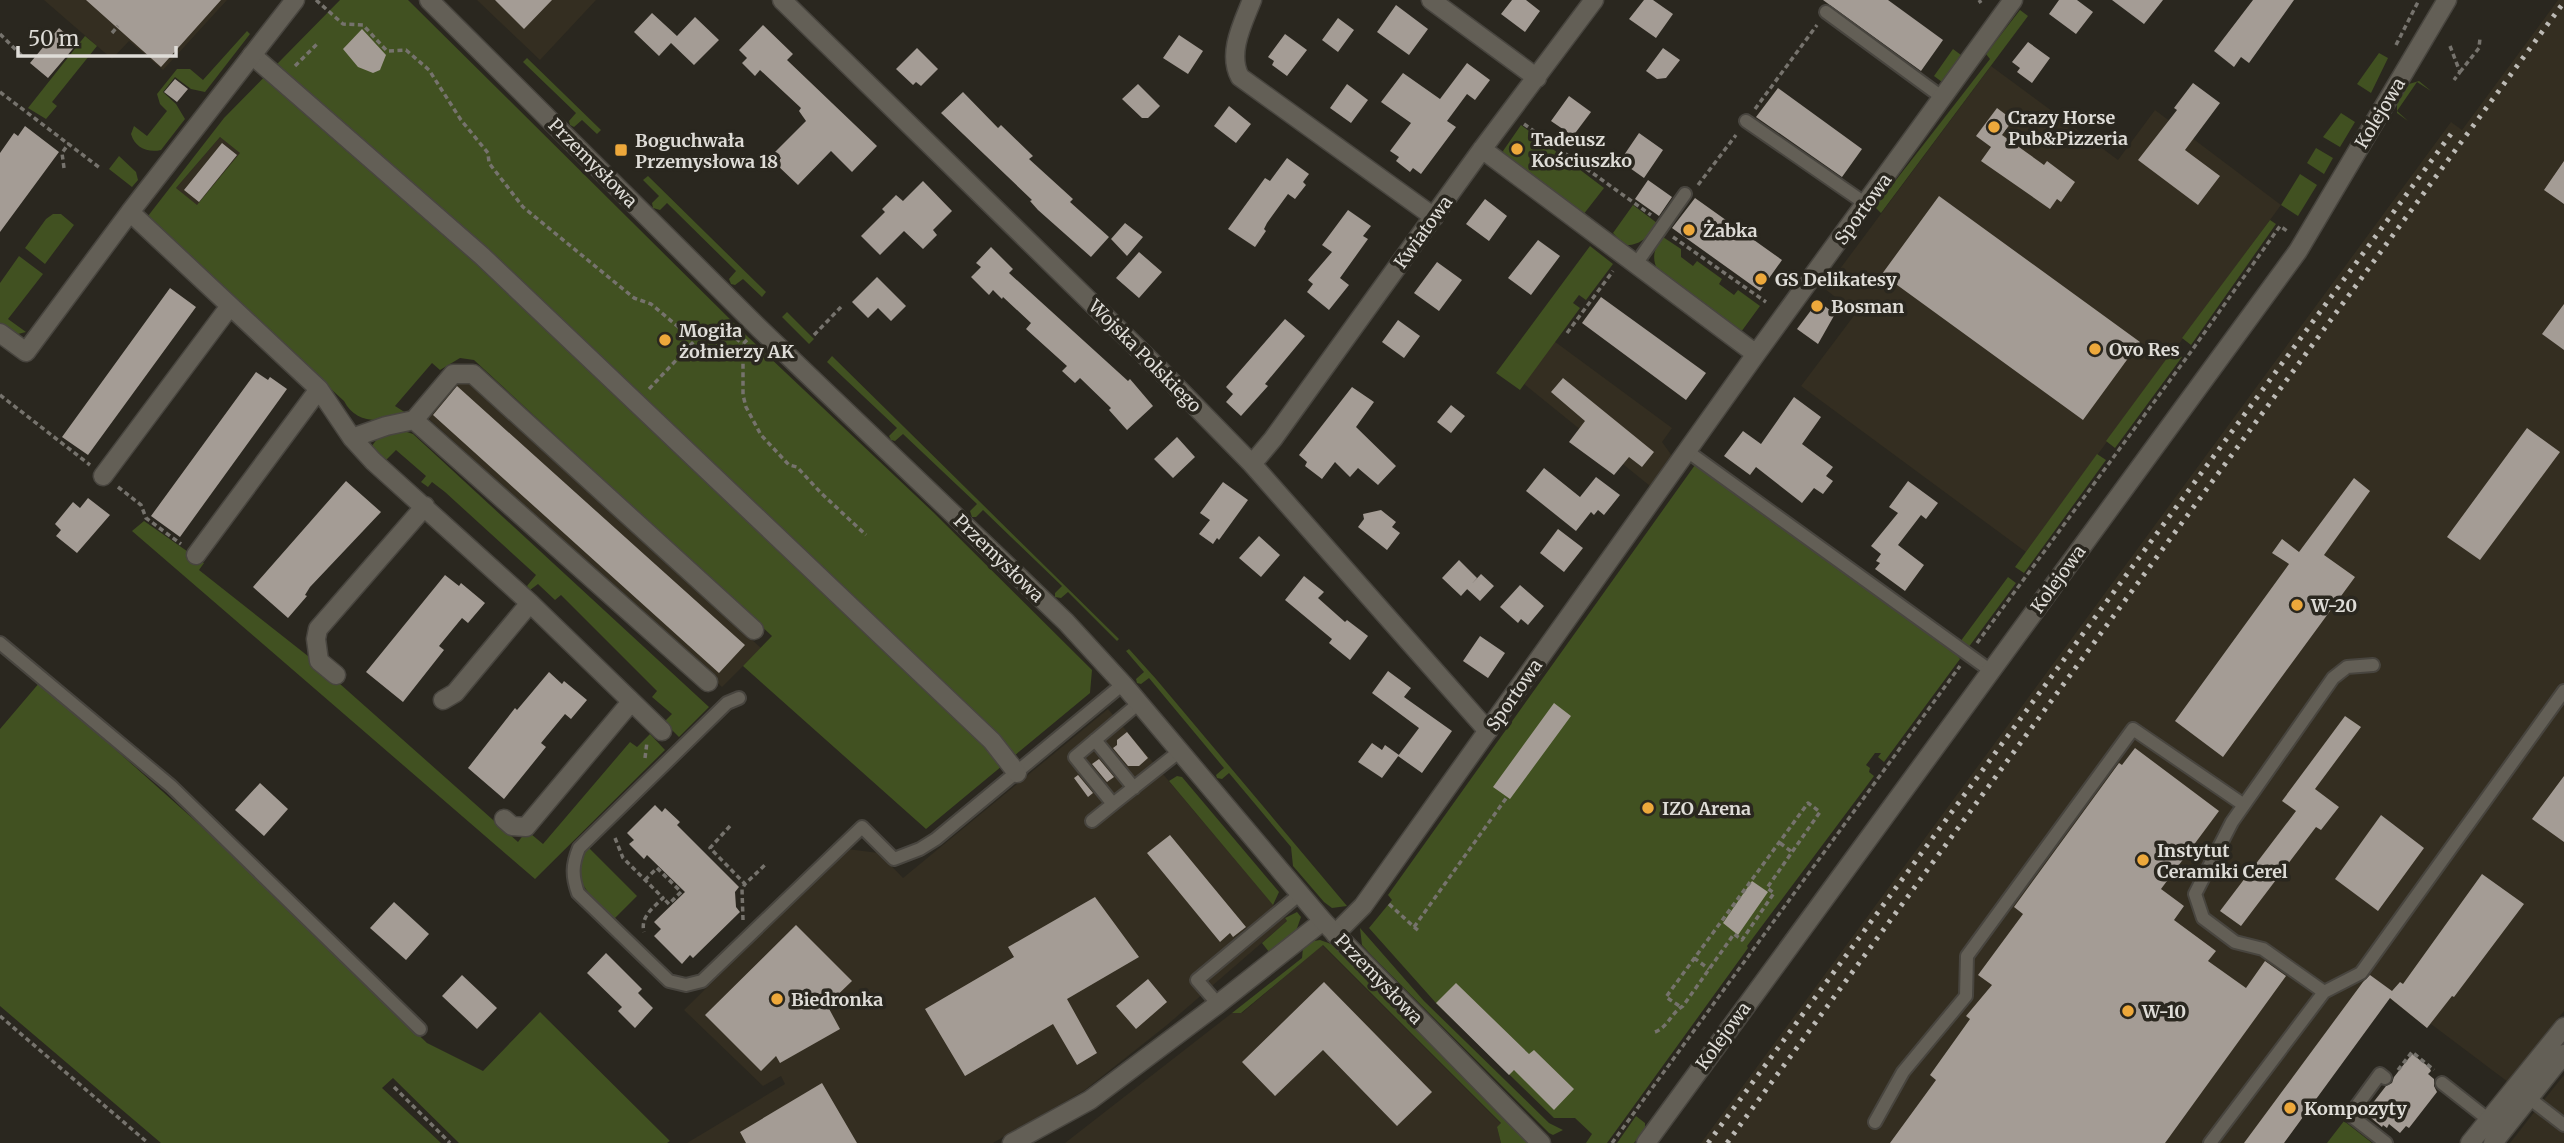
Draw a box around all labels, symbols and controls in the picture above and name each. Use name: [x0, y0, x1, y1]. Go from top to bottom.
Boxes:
scale bar: [18, 14, 175, 58]
text: 50 m: [28, 25, 79, 52]
street label: Kolejowa: [2350, 73, 2410, 153]
place label: Crazy Horse Pub&Pizzeria: [2008, 106, 2128, 150]
street label: Przemysłowa: [544, 114, 643, 213]
marker: Crazy Horse Pub&Pizzeria: [1986, 119, 2002, 135]
place label: Tadeusz Kościuszko: [1531, 128, 1632, 172]
place label: Boguchwała Przemysłowa 18: [635, 129, 778, 173]
marker: Tadeusz Kościuszko: [1509, 141, 1525, 157]
marker: Boguchwała Przemysłowa 18: [613, 142, 629, 158]
street label: Sportowa: [1829, 169, 1897, 249]
street label: Kwiatowa: [1389, 191, 1457, 273]
place label: Żabka: [1703, 219, 1758, 242]
marker: Żabka: [1681, 222, 1697, 238]
place label: GS Delikatesy: [1775, 268, 1897, 291]
marker: GS Delikatesy: [1753, 271, 1769, 287]
street label: Wojska Polskiego: [1083, 294, 1206, 417]
place label: Bosman: [1831, 295, 1904, 318]
marker: Bosman: [1809, 298, 1825, 314]
place label: Mogiła żołnierzy AK: [679, 319, 795, 363]
marker: Mogiła żołnierzy AK: [657, 332, 673, 348]
place label: Ovo Res: [2109, 338, 2180, 361]
marker: Ovo Res: [2087, 341, 2103, 357]
street label: Przemysłowa: [949, 509, 1049, 607]
street label: Kolejowa: [2026, 540, 2091, 618]
place label: W-20: [2310, 594, 2357, 617]
marker: W-20: [2289, 597, 2305, 613]
street label: Sportowa: [1481, 654, 1547, 735]
place label: IZO Arena: [1662, 797, 1751, 820]
marker: IZO Arena: [1640, 800, 1656, 816]
place label: Instytut Ceramiki Cerel: [2157, 839, 2288, 883]
marker: Instytut Ceramiki Cerel: [2135, 852, 2151, 868]
street label: Przemysłowa: [1330, 929, 1428, 1029]
place label: Biedronka: [791, 988, 883, 1011]
marker: Biedronka: [769, 991, 785, 1007]
street label: Kolejowa: [1691, 997, 1756, 1075]
place label: W-10: [2141, 1000, 2186, 1023]
marker: W-10: [2120, 1003, 2136, 1019]
place label: Kompozyty: [2304, 1097, 2407, 1120]
marker: Kompozyty: [2282, 1100, 2298, 1116]

